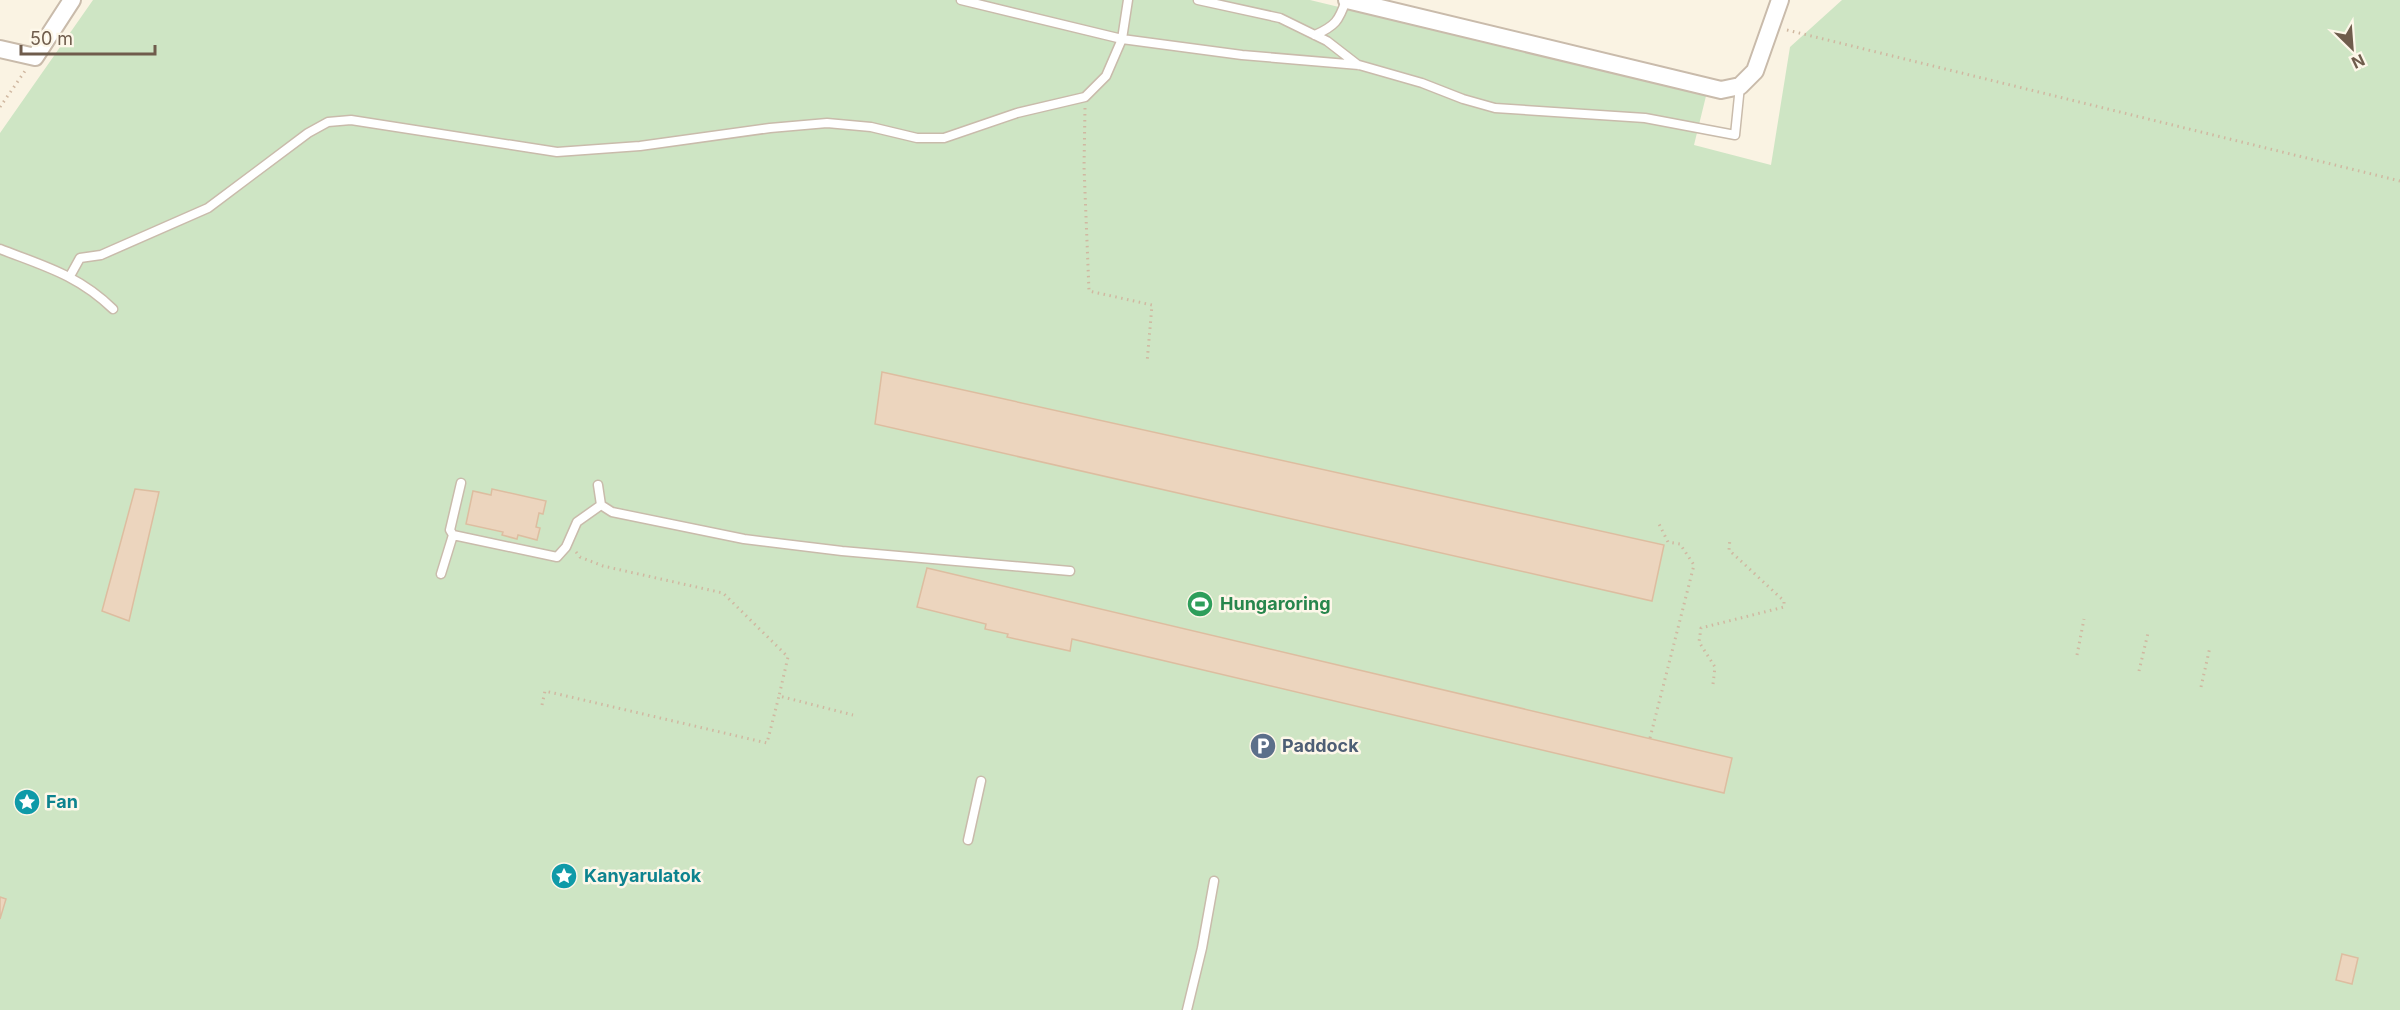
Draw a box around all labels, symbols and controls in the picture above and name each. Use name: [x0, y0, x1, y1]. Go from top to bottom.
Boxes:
scale bar: [21, 18, 154, 56]
north arrow: [2322, 18, 2382, 78]
text: 50 m: [30, 28, 73, 49]
text: N: [2349, 50, 2368, 73]
sports icon: Hungaroring: [1185, 589, 1215, 619]
place label: Hungaroring: [1220, 593, 1331, 614]
parking icon: Paddock: [1248, 731, 1278, 761]
place label: Paddock: [1282, 735, 1359, 756]
place icon: Fan: [12, 787, 42, 817]
place label: Fan: [46, 791, 78, 812]
place icon: Kanyarulatok: [549, 861, 579, 891]
place label: Kanyarulatok: [584, 865, 702, 886]

